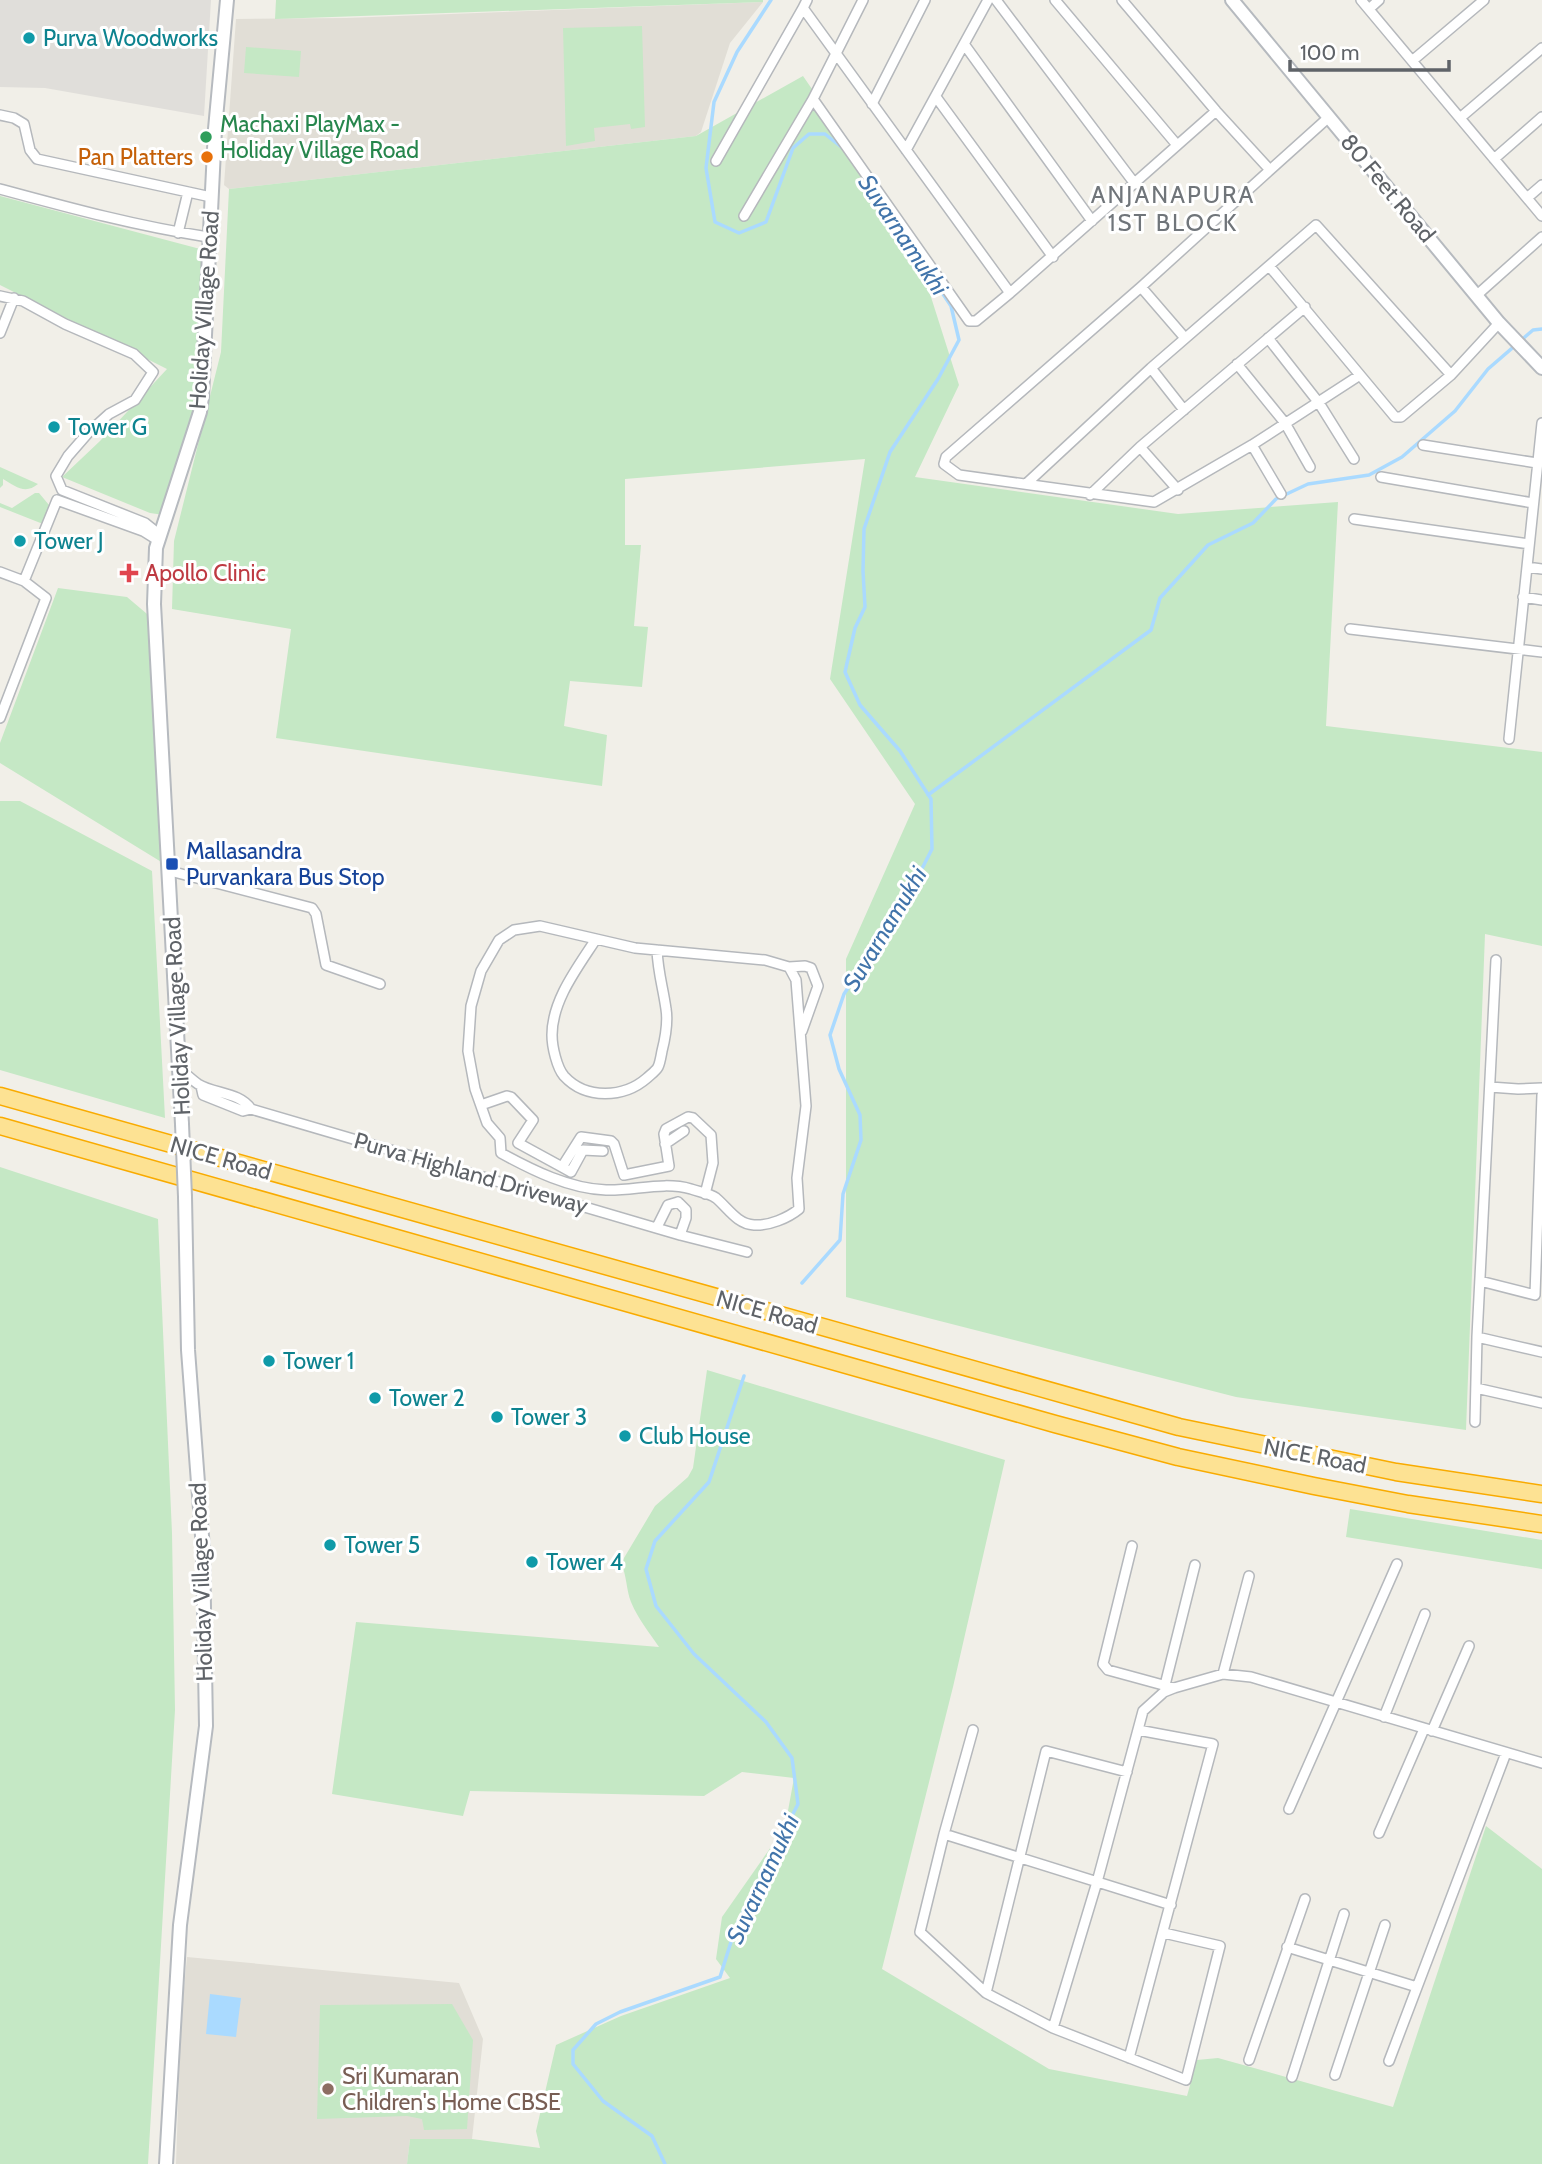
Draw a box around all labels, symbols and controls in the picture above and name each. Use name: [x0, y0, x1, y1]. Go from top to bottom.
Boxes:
place label: Purva Woodworks: [43, 24, 218, 52]
scale bar: [1290, 28, 1449, 72]
marker: Purva Woodworks: [21, 30, 37, 46]
text: 100 m: [1300, 40, 1359, 65]
place label: Machaxi PlayMax - Holiday Village Road: [220, 110, 419, 164]
street label: 80 Feet Road: [1335, 128, 1441, 248]
marker: Machaxi PlayMax - Holiday Village Road: [198, 129, 214, 145]
place label: Pan Platters: [78, 143, 193, 171]
marker: Pan Platters: [199, 149, 215, 165]
water label: Suvarnamukhi: [852, 169, 955, 301]
district label: ANJANAPURA 1ST BLOCK: [1091, 180, 1255, 237]
street label: Holiday Village Road: [183, 210, 225, 410]
place label: Tower G: [68, 413, 147, 441]
marker: Tower G: [46, 419, 62, 435]
place label: Tower J: [34, 527, 104, 555]
marker: Tower J: [12, 533, 28, 549]
place label: Apollo Clinic: [145, 559, 266, 587]
marker: Apollo Clinic: [119, 563, 139, 583]
place label: Mallasandra Purvankara Bus Stop: [186, 837, 385, 891]
marker: Mallasandra Purvankara Bus Stop: [164, 856, 180, 872]
water label: Suvarnamukhi: [836, 861, 933, 996]
street label: Holiday Village Road: [158, 916, 196, 1116]
street label: Purva Highland Driveway: [351, 1126, 592, 1220]
street label: NICE Road: [167, 1130, 275, 1186]
street label: NICE Road: [713, 1284, 821, 1340]
place label: Tower 1: [283, 1347, 354, 1375]
marker: Tower 1: [261, 1353, 277, 1369]
place label: Tower 2: [389, 1384, 465, 1412]
marker: Tower 2: [367, 1390, 383, 1406]
place label: Tower 3: [511, 1403, 587, 1431]
marker: Tower 3: [489, 1409, 505, 1425]
place label: Club House: [639, 1422, 751, 1450]
marker: Club House: [617, 1428, 633, 1444]
street label: NICE Road: [1261, 1432, 1369, 1480]
street label: Holiday Village Road: [184, 1482, 218, 1682]
place label: Tower 5: [344, 1531, 420, 1559]
marker: Tower 5: [322, 1537, 338, 1553]
place label: Tower 4: [546, 1548, 623, 1576]
marker: Tower 4: [524, 1554, 540, 1570]
water label: Suvarnamukhi: [720, 1809, 805, 1948]
place label: Sri Kumaran Children's Home CBSE: [342, 2062, 561, 2116]
marker: Sri Kumaran Children's Home CBSE: [320, 2081, 336, 2097]

